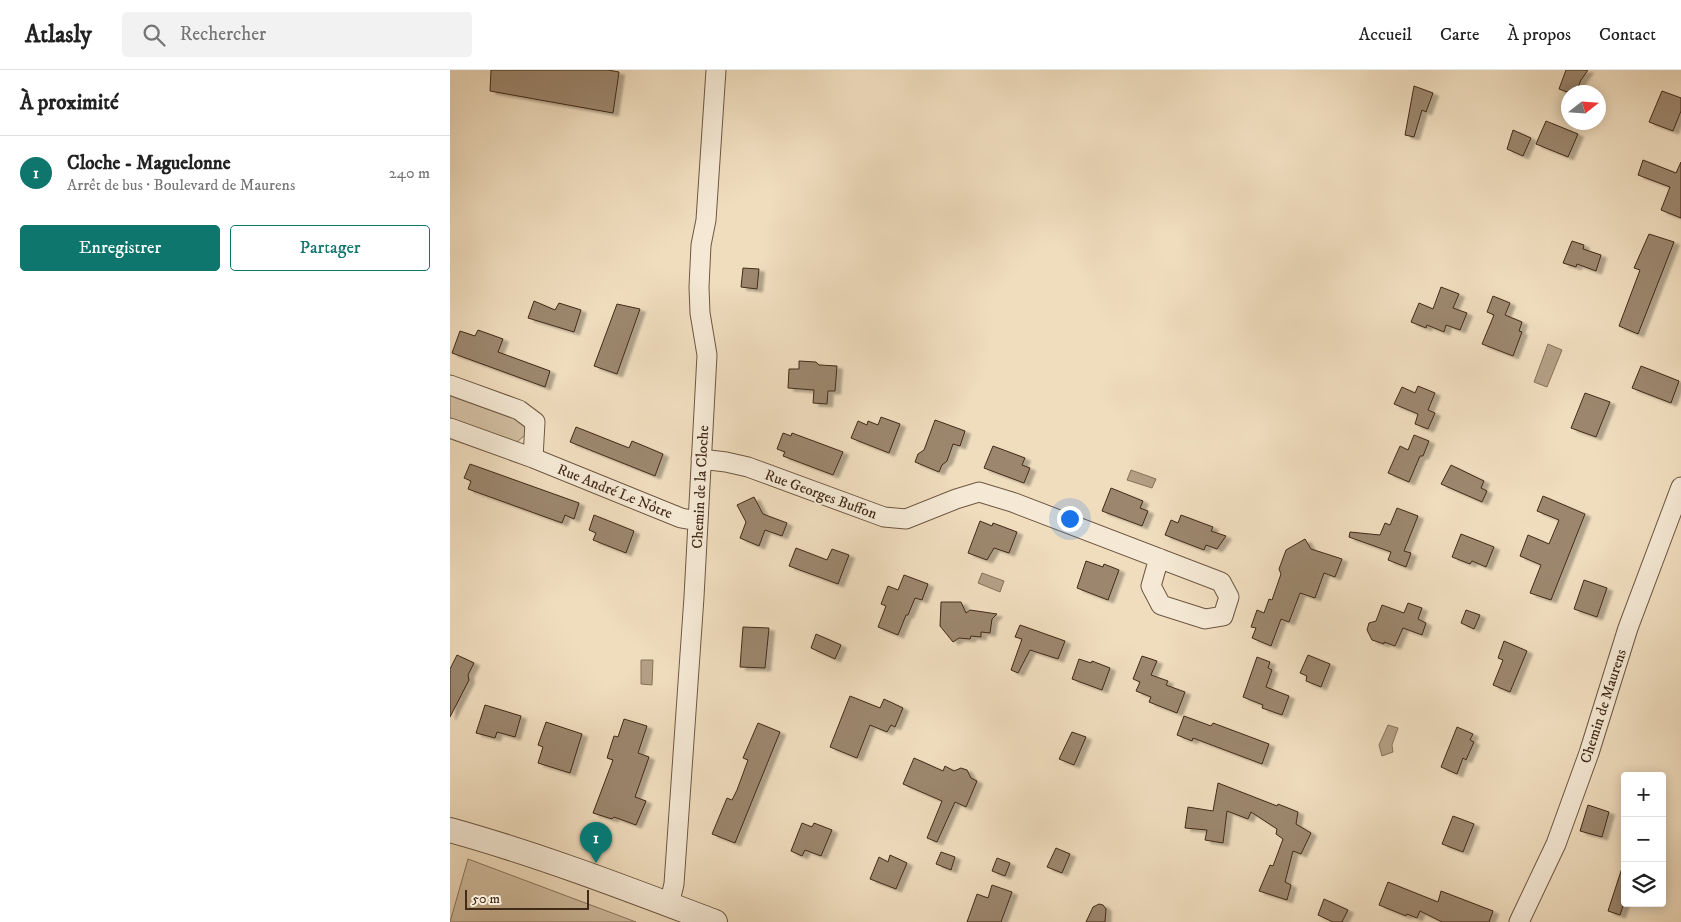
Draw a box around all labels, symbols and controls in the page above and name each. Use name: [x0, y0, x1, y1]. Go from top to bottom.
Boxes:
search box: [122, 12, 472, 57]
text: Atlasly: [25, 20, 92, 50]
icon: search: [140, 21, 168, 49]
text: Rechercher: [180, 23, 266, 46]
text: Accueil: [1359, 24, 1412, 46]
text: Carte: [1440, 24, 1479, 46]
text: À propos: [1507, 24, 1571, 46]
text: Contact: [1599, 24, 1656, 46]
north arrow: [1561, 85, 1606, 130]
text: À proximité: [20, 90, 119, 116]
text: Cloche - Maguelonne: [67, 152, 231, 175]
text: 1: [33, 163, 39, 183]
text: 240 m: [389, 163, 430, 183]
text: Arrêt de bus · Boulevard de Maurens: [67, 175, 295, 195]
button: Enregistrer: [20, 225, 220, 271]
button: Partager: [230, 225, 430, 271]
street label: Chemin de la Cloche: [688, 425, 713, 549]
street label: Rue André Le Nôtre: [554, 460, 675, 523]
street label: Rue Georges Buffon: [762, 465, 880, 524]
your location: [1057, 506, 1083, 532]
street label: Chemin de Maurens: [1576, 647, 1631, 766]
map controls: [1621, 772, 1666, 907]
button: +: [1621, 772, 1666, 817]
button: −: [1621, 817, 1666, 862]
pin: 1: [580, 822, 612, 863]
button: layers: [1621, 862, 1666, 907]
scale bar: [465, 887, 589, 910]
text: 50 m: [472, 890, 500, 908]

